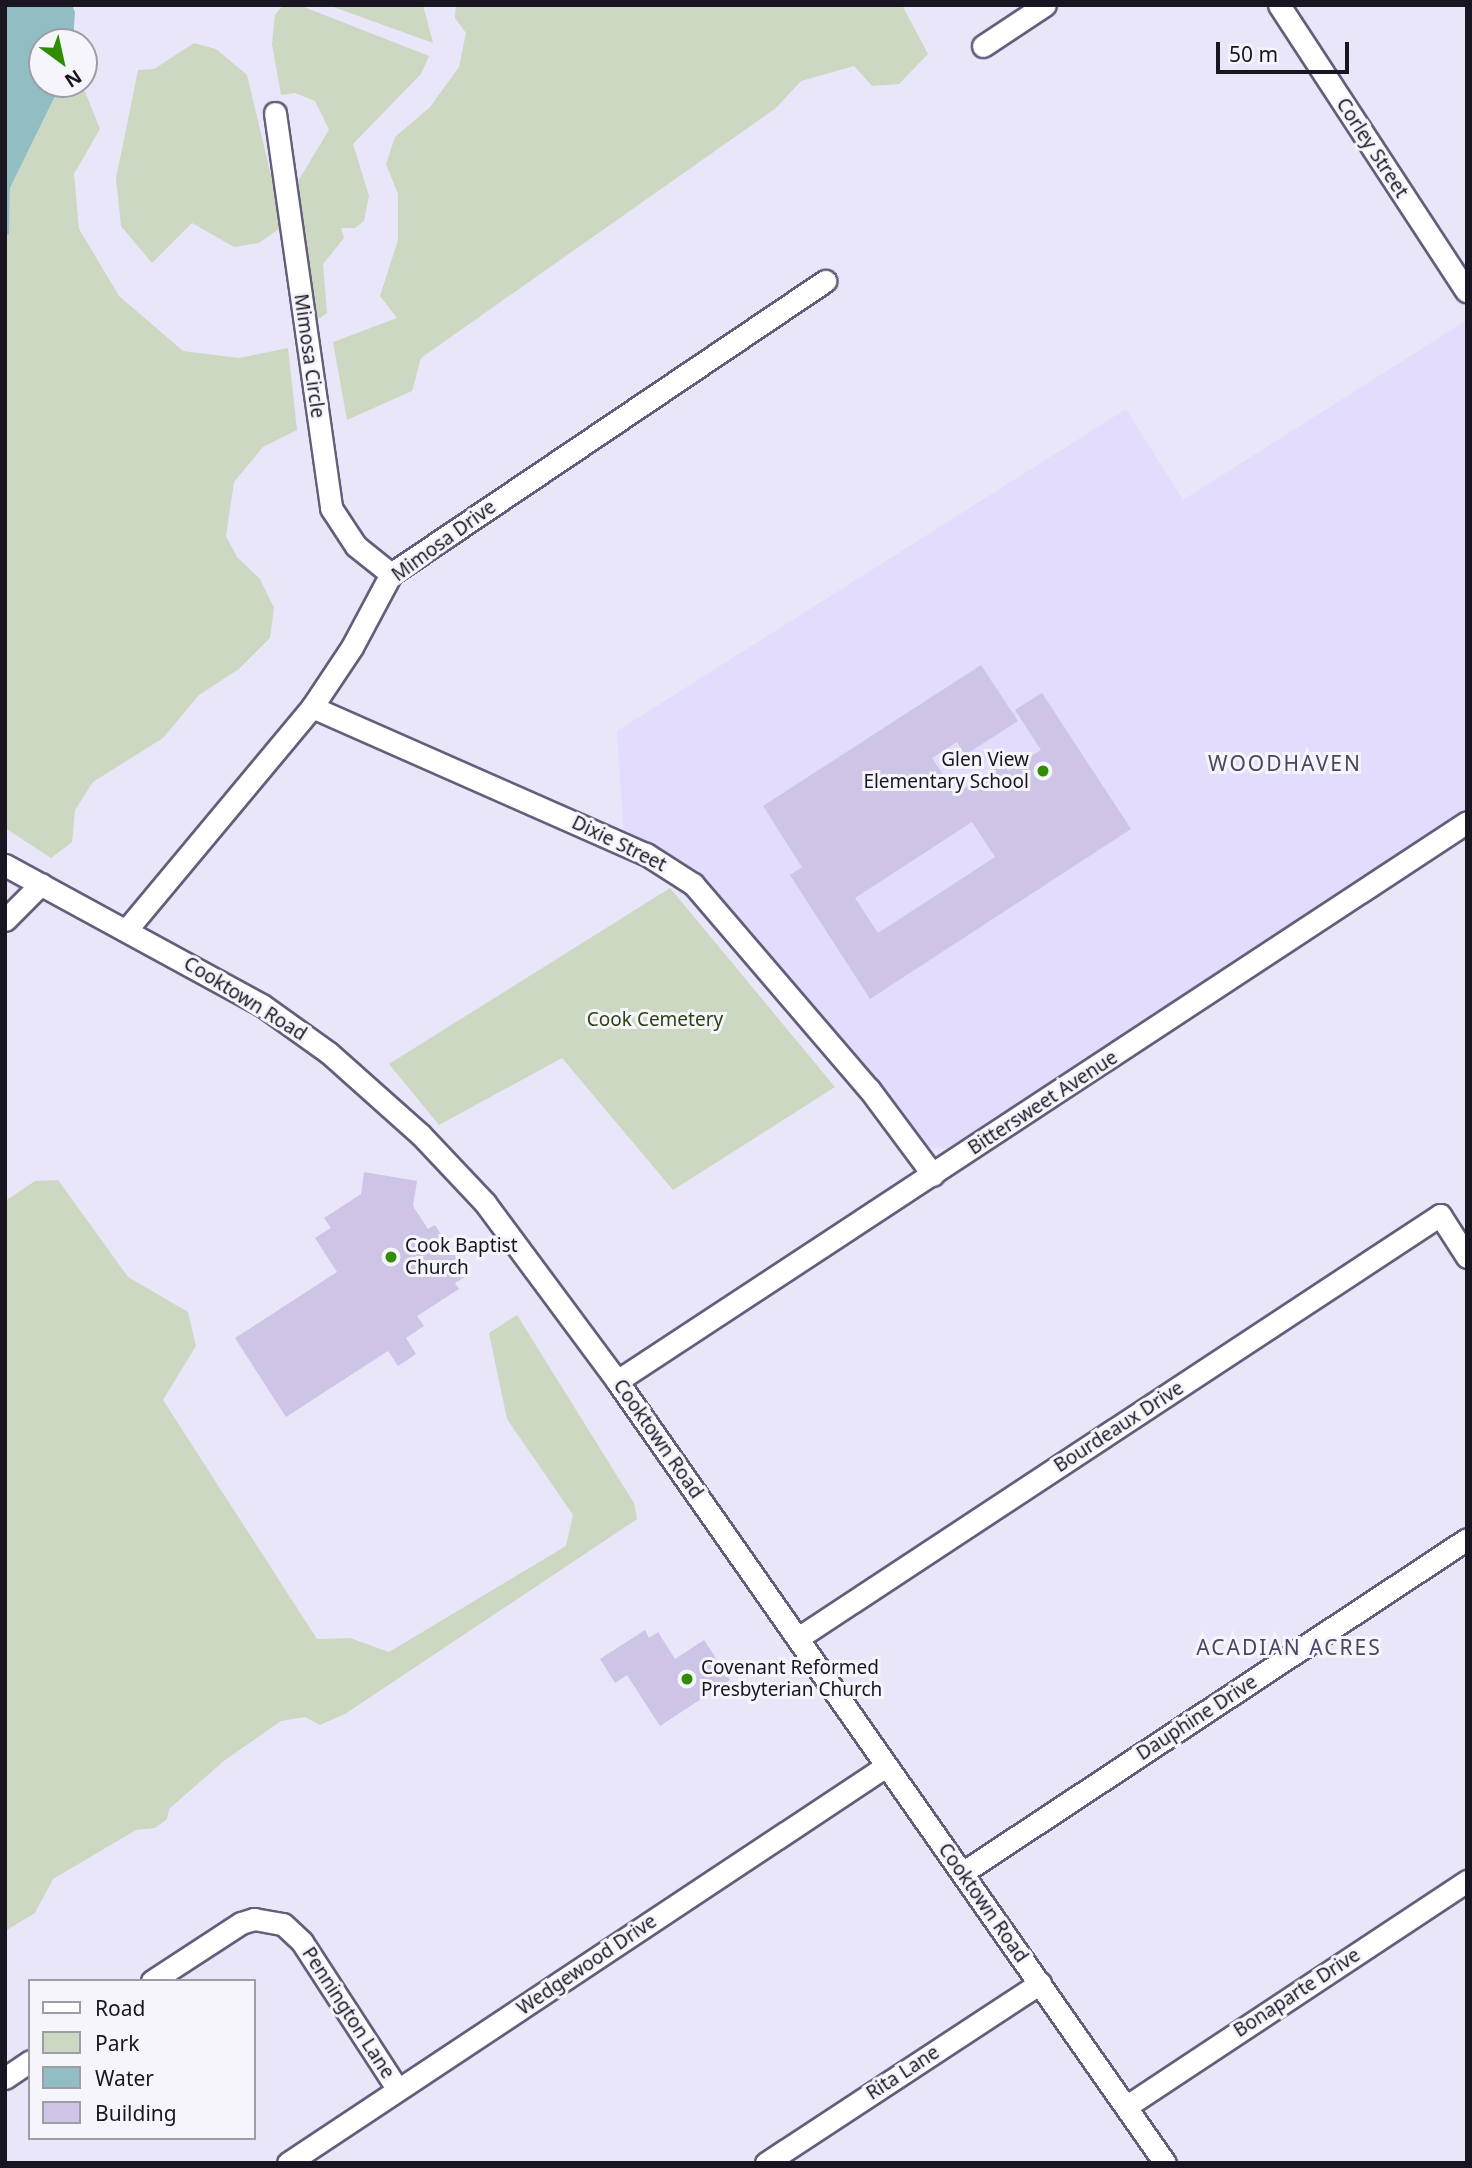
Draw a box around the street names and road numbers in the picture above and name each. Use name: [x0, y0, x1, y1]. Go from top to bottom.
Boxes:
street label: Corley Street: [1331, 94, 1413, 202]
street label: Mimosa Circle: [289, 292, 329, 420]
street label: Mimosa Drive: [388, 496, 500, 586]
street label: Dixie Street: [568, 811, 670, 877]
street label: Cooktown Road: [179, 952, 311, 1046]
street label: Bittersweet Avenue: [964, 1046, 1122, 1160]
street label: Cooktown Road: [608, 1375, 708, 1503]
street label: Bourdeaux Drive: [1050, 1377, 1188, 1477]
street label: Dauphine Drive: [1133, 1671, 1261, 1765]
street label: Cooktown Road: [933, 1839, 1033, 1967]
street label: Wedgewood Drive: [513, 1910, 661, 2020]
street label: Pennington Lane: [297, 1943, 399, 2083]
street label: Bonaparte Drive: [1230, 1944, 1364, 2042]
street label: Rita Lane: [862, 2041, 944, 2105]

